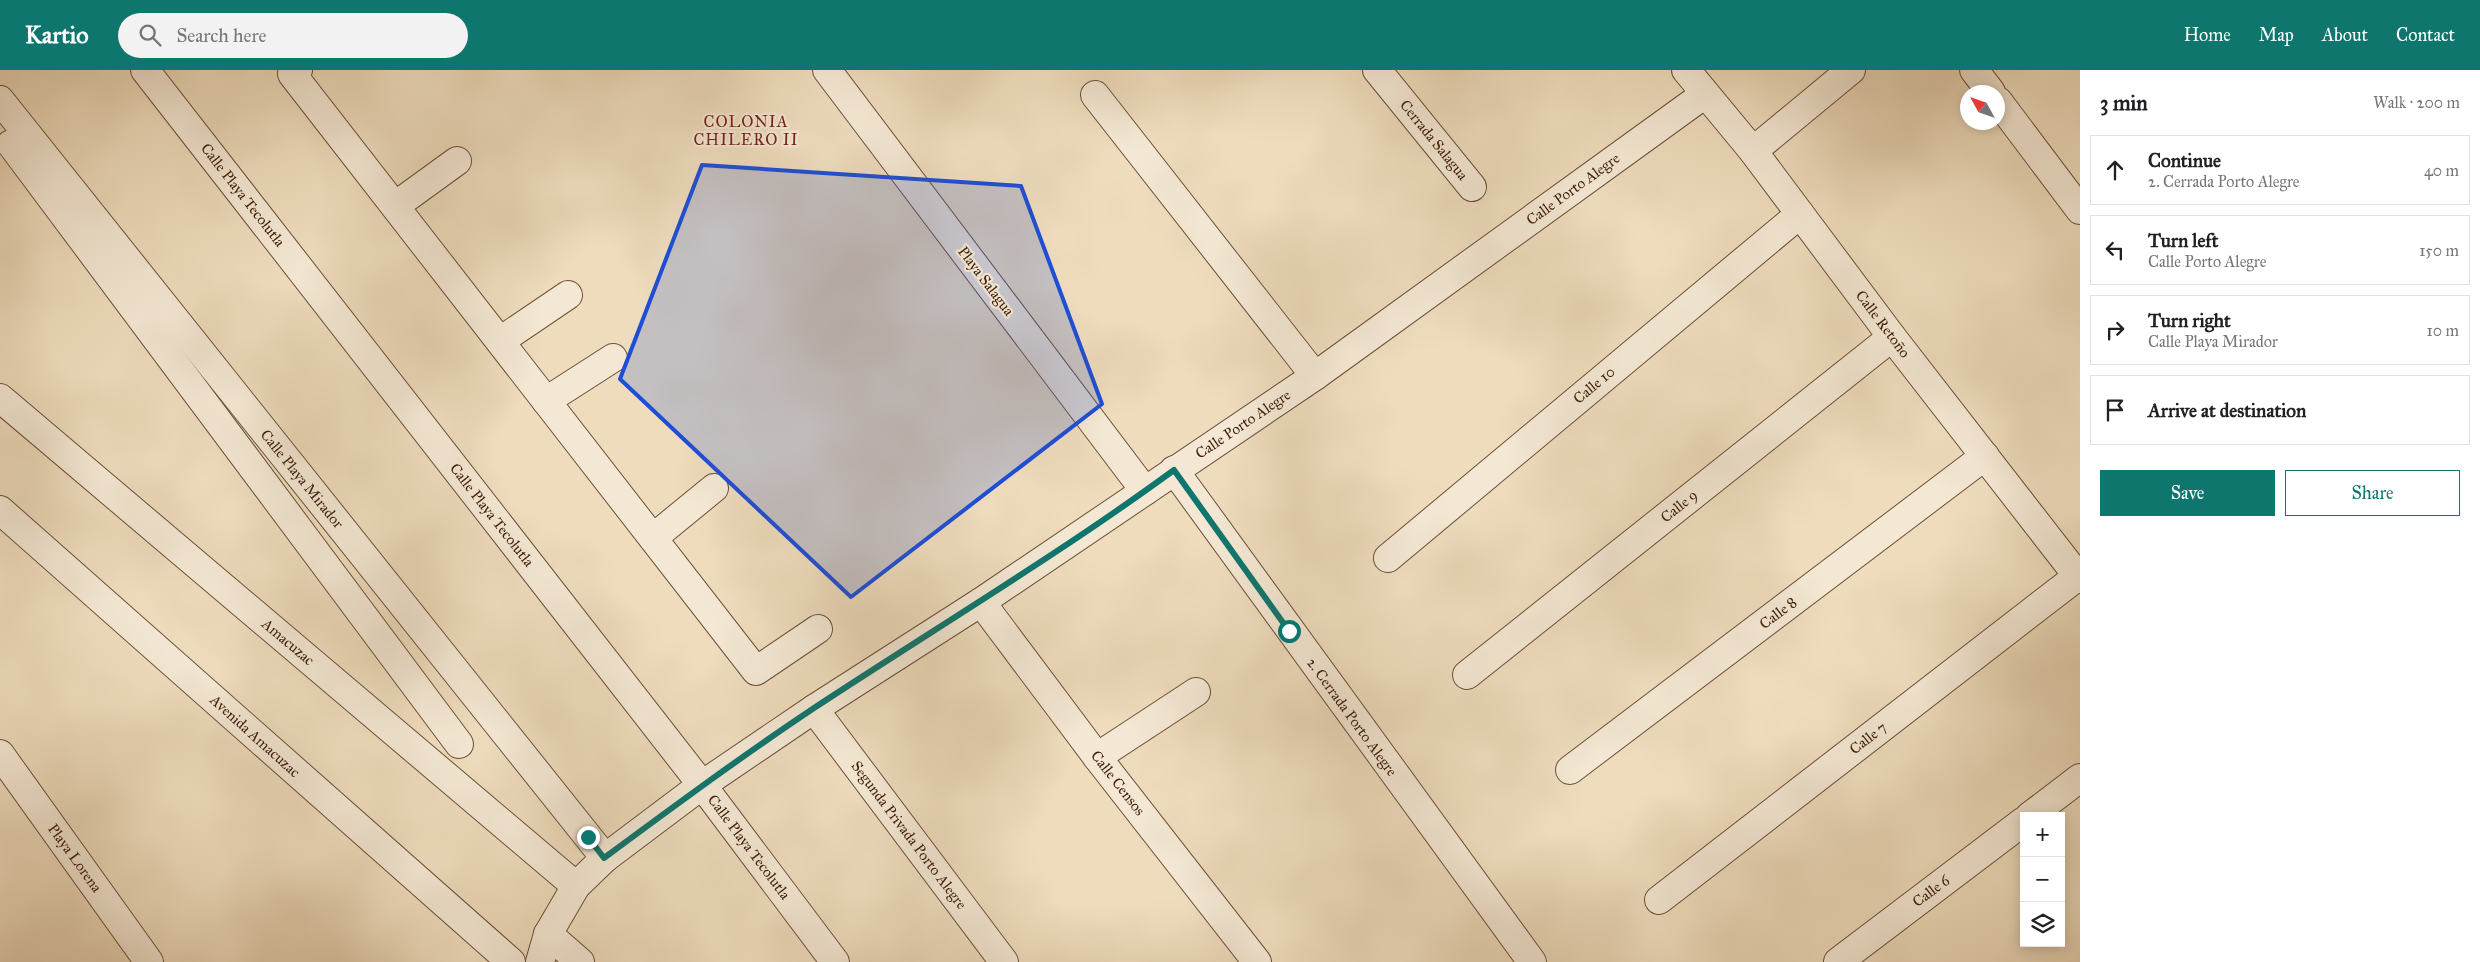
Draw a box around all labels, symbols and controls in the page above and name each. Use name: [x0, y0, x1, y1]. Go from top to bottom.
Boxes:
search box: [118, 13, 468, 58]
text: Kartio: [25, 20, 88, 50]
icon: search: [136, 21, 164, 49]
text: Search here: [176, 24, 266, 47]
text: Home: [2184, 24, 2231, 46]
text: Map: [2259, 24, 2294, 46]
text: About: [2322, 24, 2368, 46]
text: Contact: [2396, 24, 2455, 46]
north arrow: [1960, 85, 2005, 130]
text: 3 min: [2100, 90, 2148, 116]
text: Walk · 200 m: [2373, 93, 2460, 112]
street label: Cerrada Salagua: [1396, 96, 1472, 184]
district label: COLONIA CHILERO II: [693, 112, 799, 149]
street label: Calle Playa Tecolutla: [197, 140, 289, 251]
street label: Calle Porto Alegre: [1523, 149, 1623, 229]
text: Continue: [2148, 149, 2221, 172]
icon: ahead: [2101, 156, 2129, 184]
text: 40 m: [2424, 161, 2459, 180]
text: 2. Cerrada Porto Alegre: [2148, 172, 2299, 191]
text: Turn left: [2148, 229, 2218, 252]
icon: left: [2101, 236, 2129, 264]
text: 150 m: [2419, 241, 2459, 260]
street label: Playa Salagua: [954, 243, 1018, 320]
text: Calle Porto Alegre: [2148, 252, 2266, 271]
street label: Calle Retoño: [1852, 287, 1914, 361]
text: Turn right: [2148, 309, 2231, 332]
icon: right: [2101, 316, 2129, 344]
text: 10 m: [2427, 321, 2459, 340]
text: Calle Playa Mirador: [2148, 332, 2278, 351]
street label: Calle 10: [1570, 362, 1618, 408]
street label: Calle Porto Alegre: [1192, 386, 1294, 462]
icon: arrive: [2101, 396, 2129, 424]
text: Arrive at destination: [2148, 399, 2306, 422]
street label: Calle Playa Mirador: [257, 426, 348, 532]
street label: Calle Playa Tecolutla: [446, 460, 538, 571]
button: Save: [2100, 470, 2275, 516]
button: Share: [2285, 470, 2460, 516]
street label: Calle 9: [1657, 486, 1701, 526]
street label: Calle 8: [1756, 593, 1800, 633]
street label: Amacuzac: [257, 614, 318, 669]
route start: [1278, 620, 1301, 643]
street label: 2. Cerrada Porto Alegre: [1303, 654, 1401, 780]
street label: Avenida Amacuzac: [206, 690, 304, 781]
street label: Calle 7: [1846, 718, 1890, 758]
street label: Calle Censos: [1087, 747, 1149, 819]
street label: Segunda Privada Porto Alegre: [847, 757, 971, 913]
street label: Calle Playa Tecolutla: [704, 791, 795, 903]
map controls: [2020, 812, 2065, 947]
button: +: [2020, 812, 2065, 857]
street label: Playa Lorena: [44, 820, 106, 896]
route end: [577, 826, 600, 849]
button: −: [2020, 857, 2065, 902]
street label: Calle 6: [1909, 870, 1954, 911]
button: layers: [2020, 902, 2065, 947]

